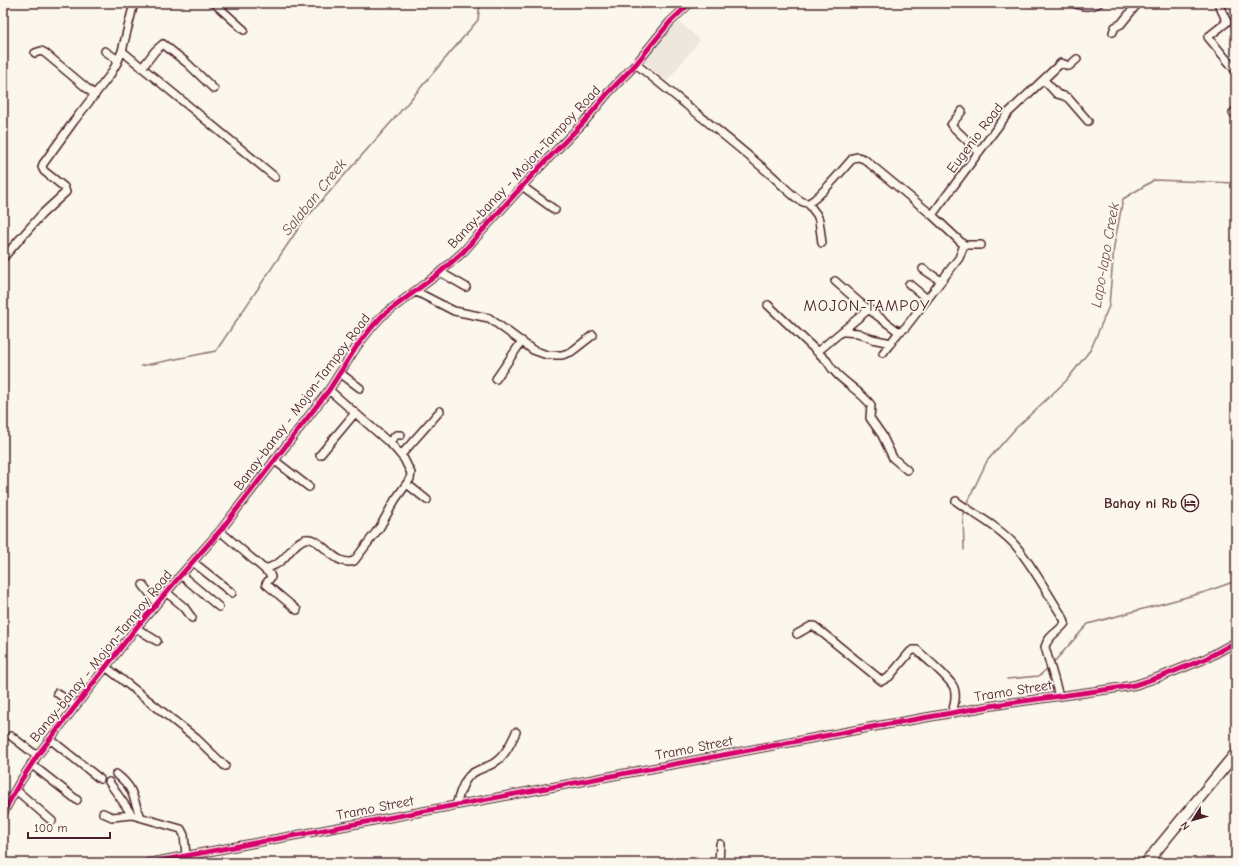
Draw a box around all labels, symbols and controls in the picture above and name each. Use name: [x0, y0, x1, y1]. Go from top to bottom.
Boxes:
street label: Banay-banay - Mojon-Tampoy Road: [444, 82, 604, 252]
street label: Eugenio Road: [943, 100, 1007, 176]
water label: Salaban Creek: [278, 155, 351, 239]
water label: Lapo-lapo Creek: [1087, 200, 1123, 309]
district label: MOJON-TAMPOY: [803, 297, 931, 315]
street label: Banay-banay - Mojon-Tampoy Road: [230, 310, 374, 494]
hotel icon: Bahay ni Rb: [1180, 493, 1200, 513]
place label: Bahay ni Rb: [1104, 495, 1177, 512]
street label: Banay-banay - Mojon-Tampoy Road: [26, 566, 176, 746]
street label: Tramo Street: [973, 676, 1054, 706]
street label: Tramo Street: [654, 732, 735, 764]
street label: Tramo Street: [335, 792, 416, 824]
north arrow: [1173, 800, 1213, 840]
scale bar: [28, 814, 110, 840]
text: N: [1178, 819, 1193, 832]
text: 100 m: [34, 821, 67, 835]

